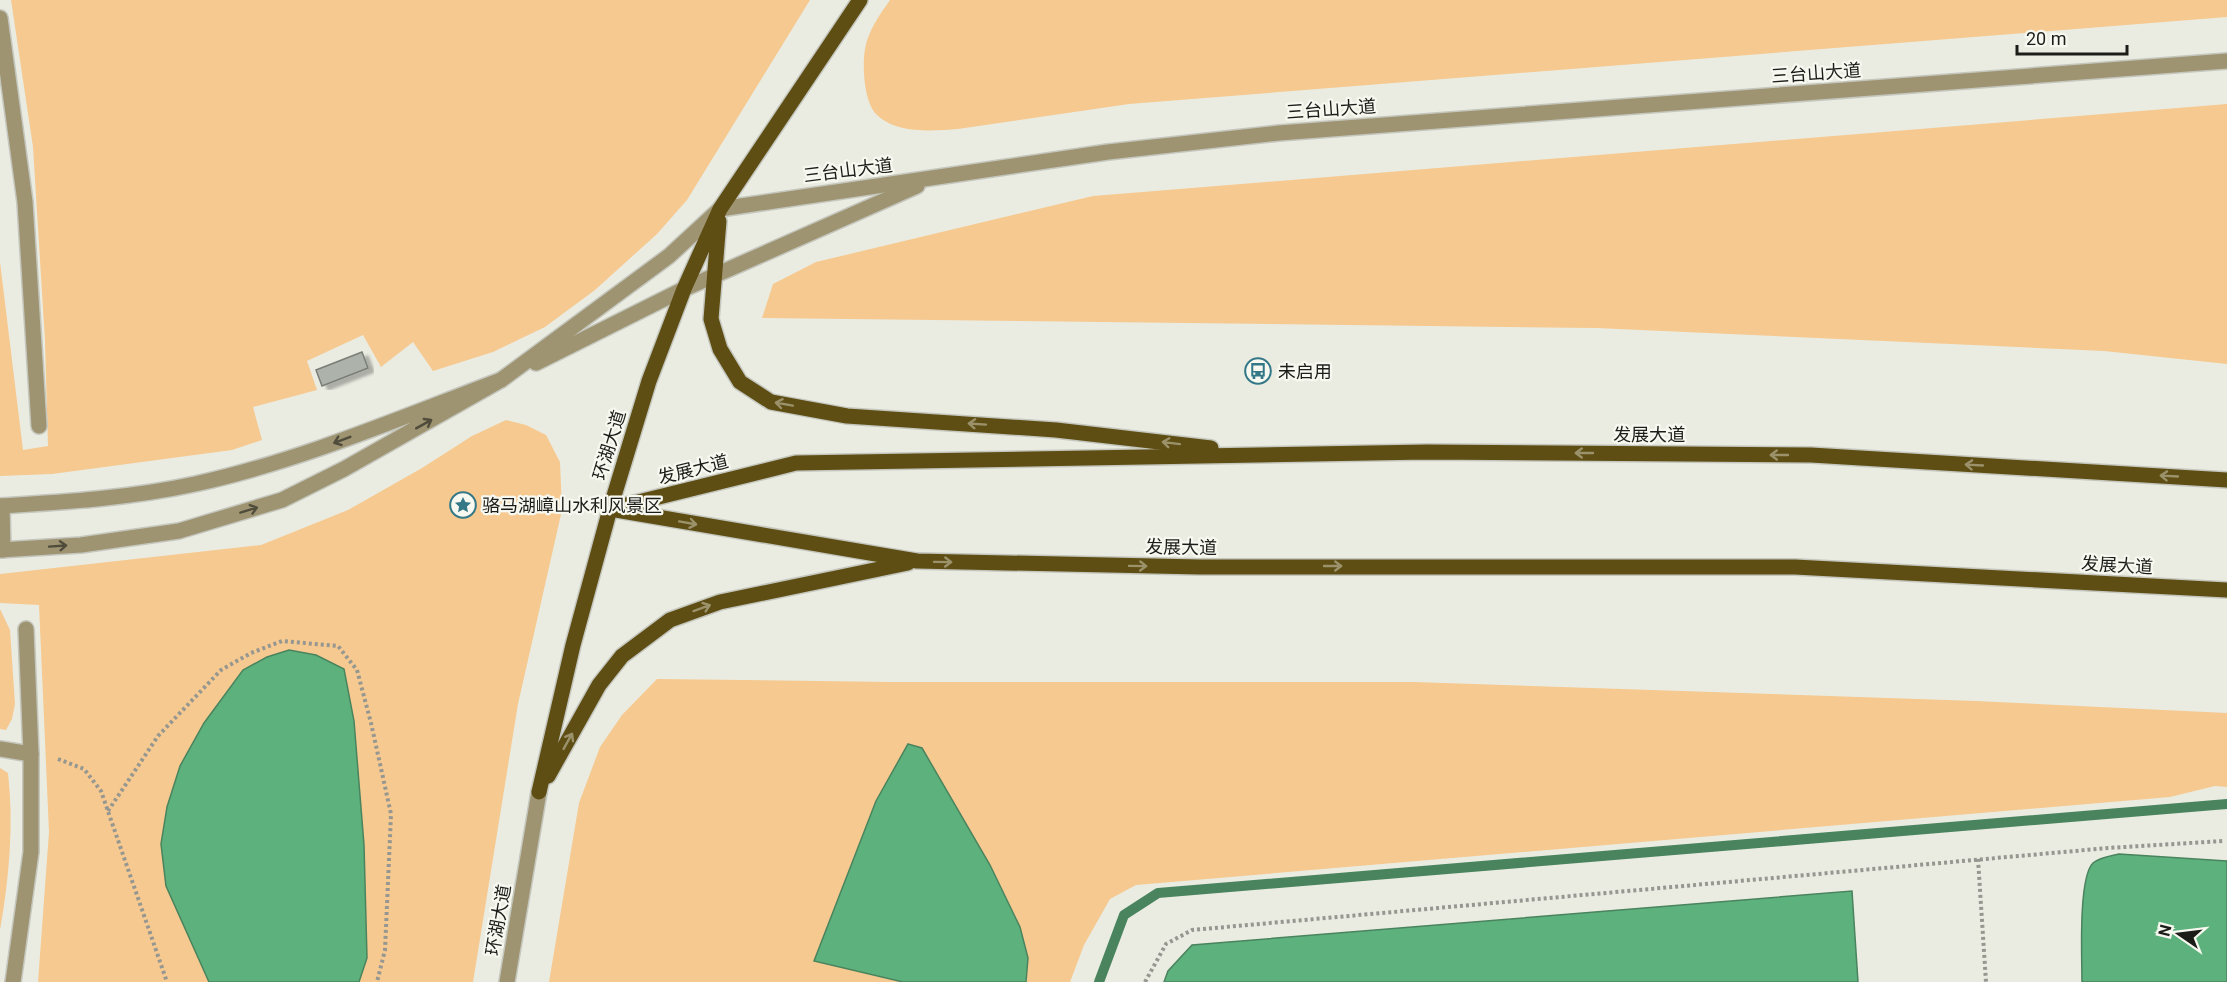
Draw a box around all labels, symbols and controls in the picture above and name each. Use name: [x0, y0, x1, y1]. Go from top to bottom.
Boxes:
scale bar: [2017, 18, 2126, 56]
text: 20 m: [2026, 28, 2066, 49]
street label: 三台山大道: [1770, 59, 1862, 87]
street label: 三台山大道: [1285, 95, 1377, 123]
street label: 三台山大道: [802, 154, 894, 186]
bus stop icon: 未启用: [1243, 356, 1273, 386]
place label: 未启用: [1278, 361, 1332, 382]
one-way arrow: [774, 398, 794, 409]
street label: 环湖大道: [588, 408, 630, 482]
one-way arrow: [415, 418, 432, 430]
one-way arrow: [968, 419, 988, 430]
street label: 发展大道: [1613, 424, 1685, 445]
one-way arrow: [333, 435, 352, 446]
one-way arrow: [1162, 438, 1182, 449]
one-way arrow: [1575, 447, 1595, 459]
one-way arrow: [1770, 449, 1790, 461]
street label: 发展大道: [656, 450, 730, 488]
one-way arrow: [1964, 459, 1984, 470]
one-way arrow: [2159, 471, 2179, 482]
place icon: 骆马湖嶂山水利风景区: [448, 490, 478, 520]
place label: 骆马湖嶂山水利风景区: [482, 495, 662, 516]
one-way arrow: [239, 504, 258, 515]
one-way arrow: [678, 517, 697, 528]
street label: 发展大道: [1145, 536, 1217, 558]
one-way arrow: [48, 541, 68, 552]
street label: 发展大道: [2080, 553, 2154, 577]
one-way arrow: [932, 556, 952, 568]
one-way arrow: [1127, 560, 1147, 571]
one-way arrow: [1322, 561, 1342, 572]
one-way arrow: [692, 602, 711, 613]
one-way arrow: [562, 733, 574, 750]
street label: 环湖大道: [481, 883, 515, 957]
north arrow: [2149, 904, 2209, 964]
text: N: [2154, 923, 2176, 938]

